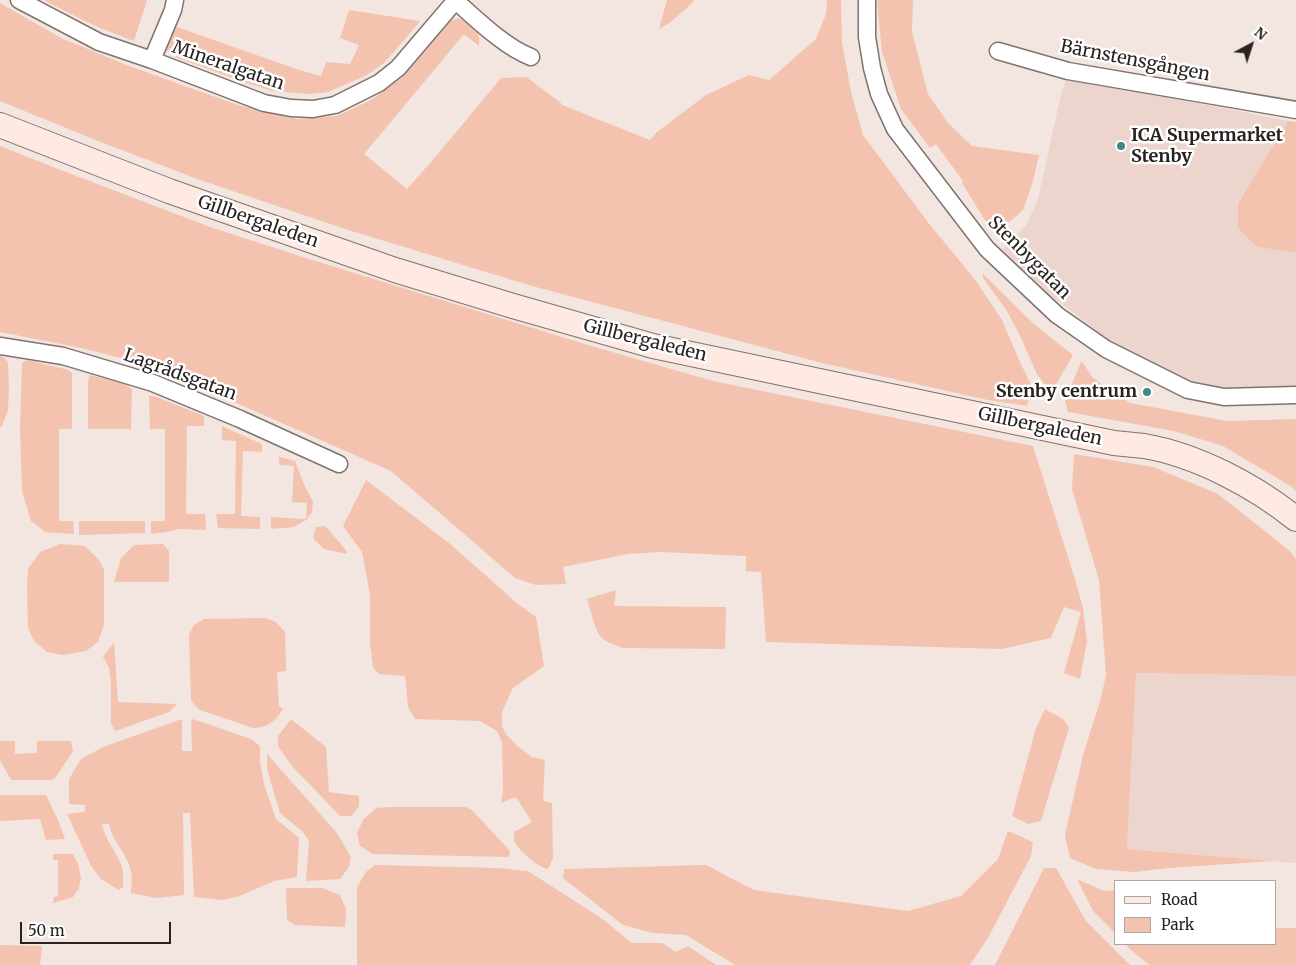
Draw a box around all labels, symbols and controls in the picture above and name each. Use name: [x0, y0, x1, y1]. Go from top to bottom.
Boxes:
north arrow: [1226, 20, 1276, 70]
text: N: [1251, 23, 1271, 44]
street label: Bärnstensgången: [1058, 36, 1212, 86]
street label: Mineralgatan: [169, 37, 287, 95]
place label: ICA Supermarket Stenby: [1131, 125, 1283, 168]
marker: ICA Supermarket Stenby: [1115, 140, 1127, 152]
street label: Gillbergaleden: [195, 191, 321, 253]
street label: Stenbygatan: [983, 212, 1075, 304]
street label: Gillbergaleden: [581, 315, 709, 367]
street label: Lagrådsgatan: [121, 345, 239, 405]
place label: Stenby centrum: [996, 381, 1137, 403]
marker: Stenby centrum: [1141, 386, 1153, 398]
street label: Gillbergaleden: [976, 403, 1104, 451]
legend: [1114, 880, 1276, 945]
text: Road: [1161, 890, 1197, 909]
scale bar: [22, 912, 174, 944]
text: Park: [1161, 915, 1194, 934]
text: 50 m: [28, 921, 65, 940]

